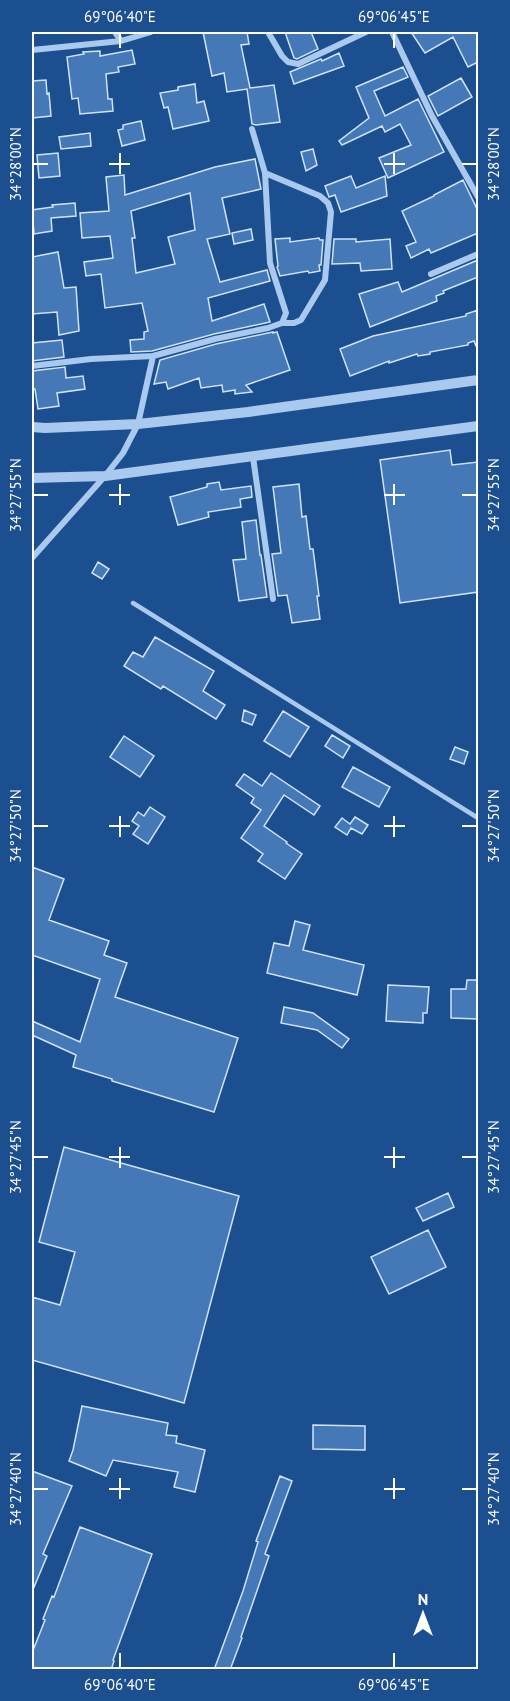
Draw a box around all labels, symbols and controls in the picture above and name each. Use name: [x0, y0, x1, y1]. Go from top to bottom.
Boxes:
text: 69°06'40"E: [84, 7, 156, 26]
text: 69°06'45"E: [358, 7, 430, 26]
text: 34°28'00"N: [6, 127, 25, 201]
text: 34°28'00"N: [484, 127, 503, 201]
text: 34°27'55"N: [6, 458, 25, 532]
text: 34°27'55"N: [484, 458, 503, 532]
text: 34°27'50"N: [6, 789, 25, 863]
text: 34°27'50"N: [484, 789, 503, 863]
text: 34°27'45"N: [6, 1120, 25, 1194]
text: 34°27'45"N: [484, 1120, 503, 1194]
text: 34°27'40"N: [6, 1452, 25, 1526]
text: 34°27'40"N: [484, 1452, 503, 1526]
north arrow: [393, 1584, 453, 1644]
text: N: [418, 1589, 428, 1609]
text: 69°06'40"E: [84, 1675, 156, 1694]
text: 69°06'45"E: [358, 1675, 430, 1694]

